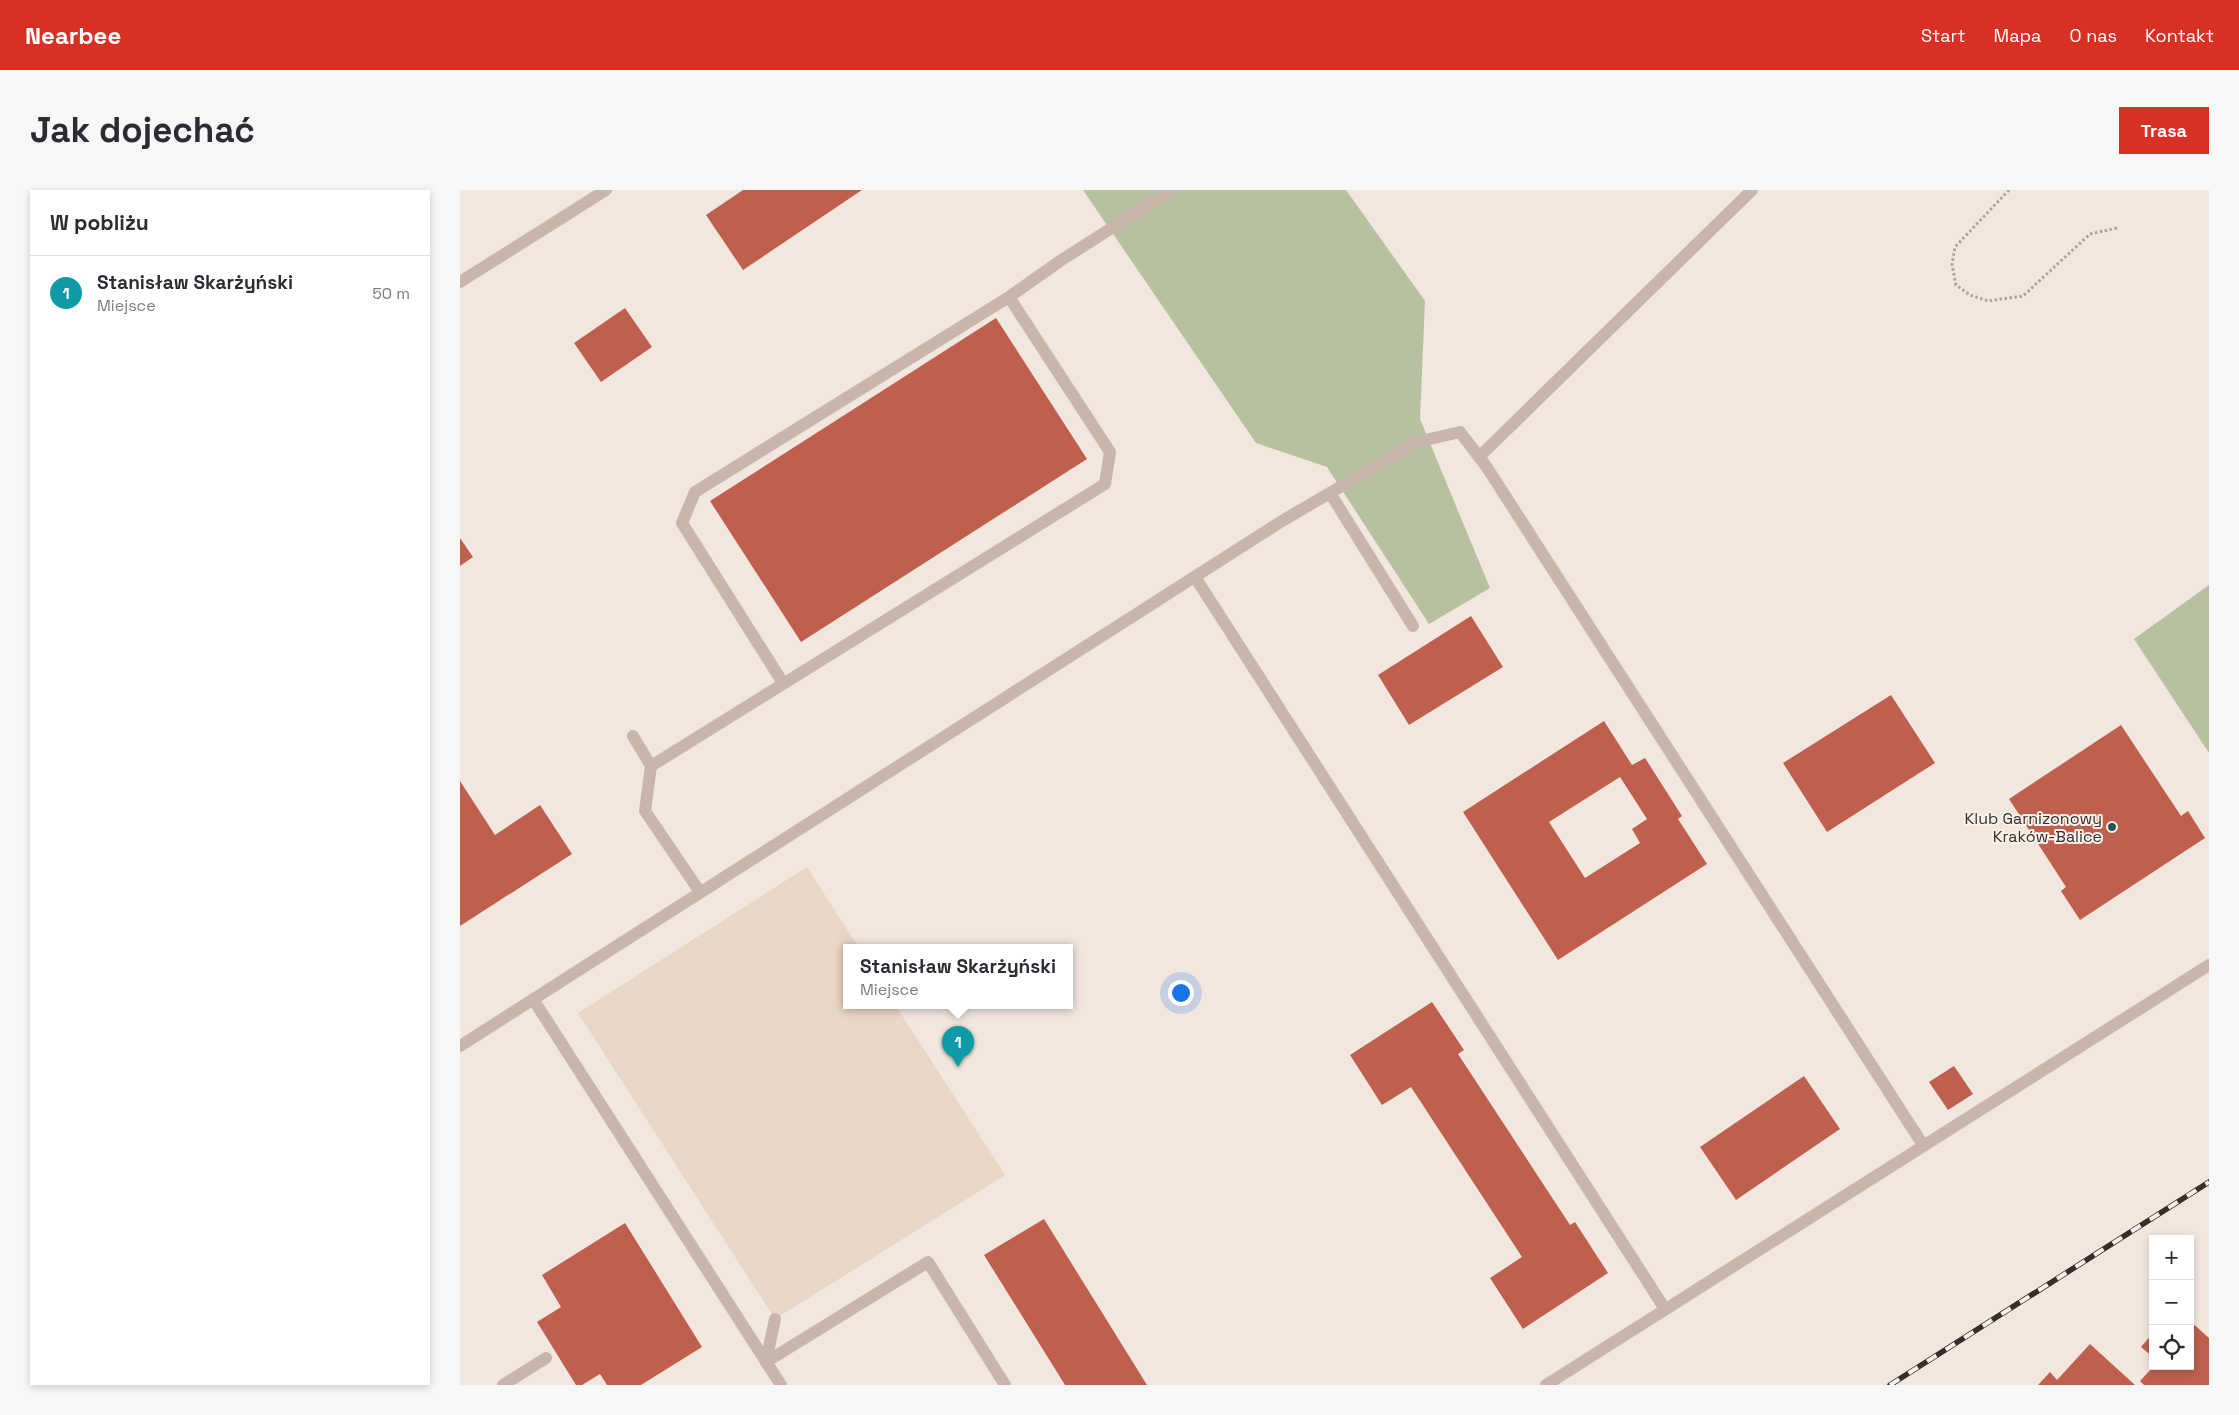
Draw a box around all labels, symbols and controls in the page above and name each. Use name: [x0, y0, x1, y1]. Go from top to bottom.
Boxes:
text: Nearbee: [25, 20, 121, 51]
text: Start: [1921, 24, 1966, 47]
text: Mapa: [1994, 24, 2041, 47]
text: O nas: [2069, 24, 2117, 47]
text: Kontakt: [2145, 24, 2214, 47]
button: Trasa: [2119, 107, 2209, 154]
text: Jak dojechać: [30, 108, 255, 152]
text: W pobliżu: [50, 209, 149, 236]
text: Stanisław Skarżyński: [97, 270, 293, 295]
text: 1: [62, 283, 70, 304]
text: 50 m: [372, 283, 410, 304]
text: Miejsce: [97, 295, 156, 316]
place label: Klub Garnizonowy Kraków-Balice: [1965, 808, 2102, 847]
marker: Klub Garnizonowy Kraków-Balice: [2106, 821, 2118, 833]
popup: [843, 944, 1073, 1009]
text: Stanisław Skarżyński: [860, 954, 1056, 979]
text: Miejsce: [860, 979, 919, 1000]
your location: [1168, 980, 1194, 1006]
pin: 1: [942, 1026, 974, 1067]
map controls: [2149, 1235, 2194, 1370]
button: +: [2149, 1235, 2194, 1280]
button: −: [2149, 1280, 2194, 1325]
button: locate: [2149, 1325, 2194, 1370]

